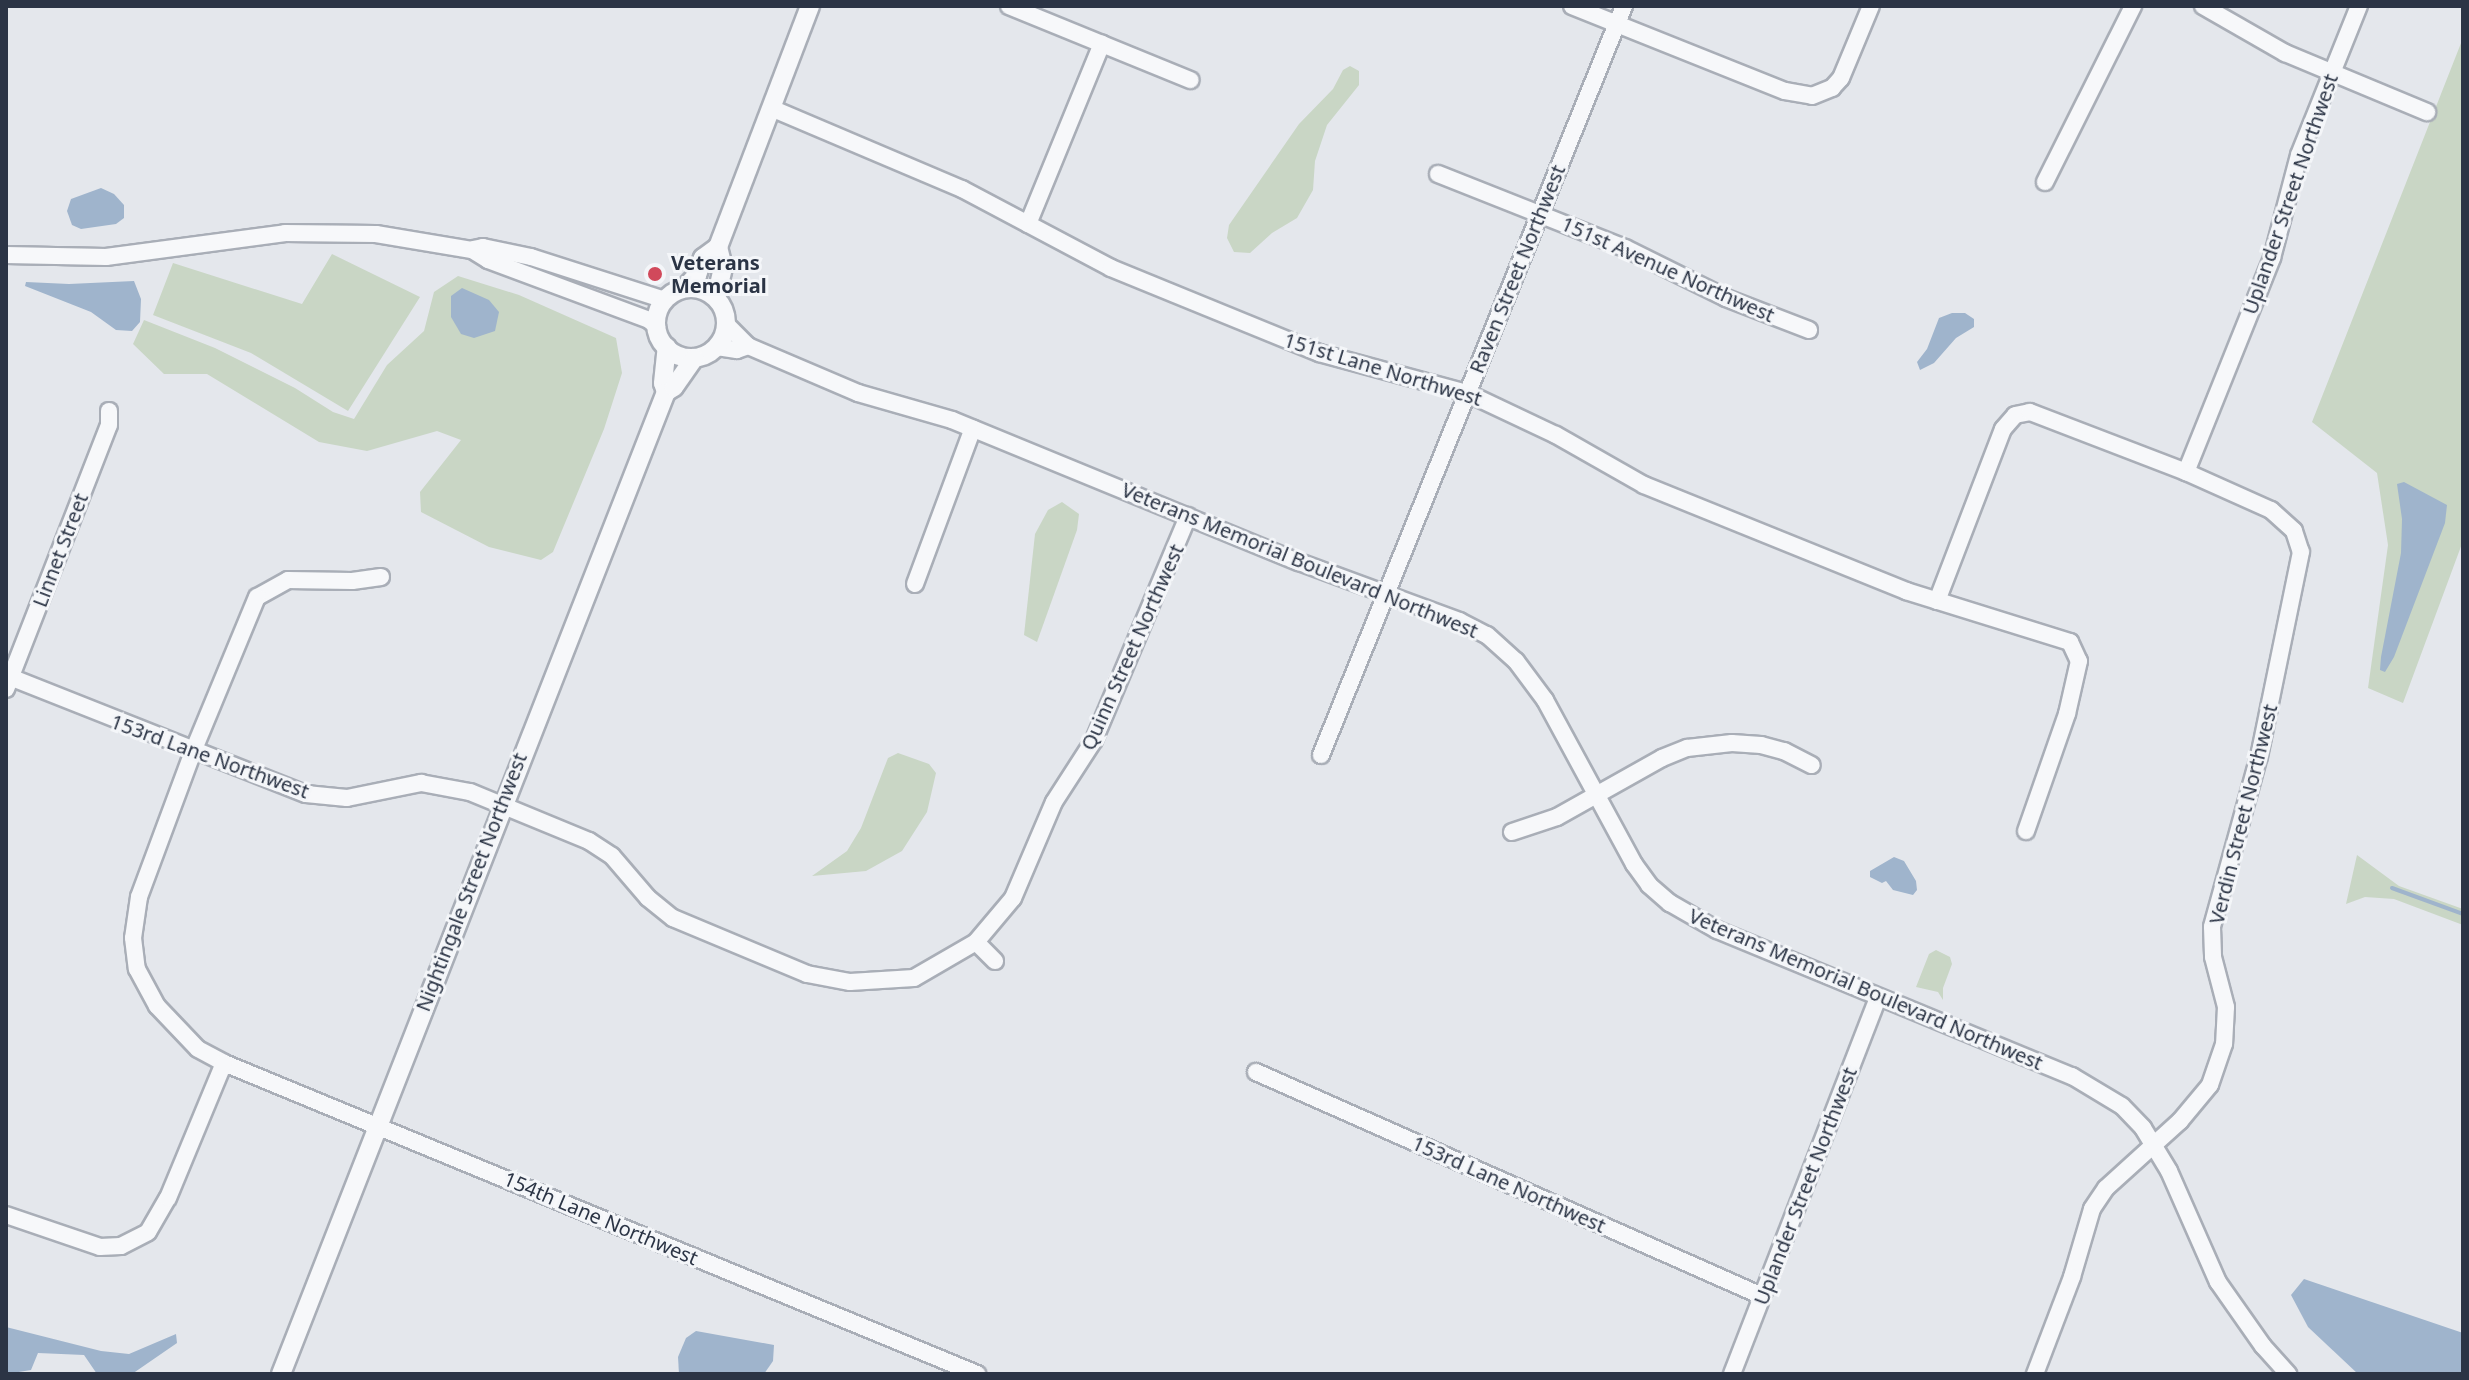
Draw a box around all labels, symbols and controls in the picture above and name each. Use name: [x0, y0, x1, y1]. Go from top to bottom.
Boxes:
street label: Uplander Street Northwest: [2238, 71, 2342, 317]
street label: Raven Street Northwest: [1464, 161, 1570, 377]
street label: 151st Avenue Northwest: [1558, 211, 1778, 327]
place label: Veterans Memorial: [671, 250, 767, 297]
marker: Veterans Memorial: [646, 265, 664, 283]
street label: 151st Lane Northwest: [1281, 327, 1485, 411]
street label: Veterans Memorial Boulevard Northwest: [1118, 477, 1482, 643]
street label: Linnet Street: [27, 490, 93, 610]
street label: Quinn Street Northwest: [1076, 540, 1188, 754]
street label: Verdin Street Northwest: [2204, 702, 2282, 926]
street label: 153rd Lane Northwest: [108, 709, 312, 803]
street label: Nightingale Street Northwest: [411, 749, 531, 1015]
street label: Veterans Memorial Boulevard Northwest: [1685, 903, 2047, 1075]
street label: Uplander Street Northwest: [1749, 1064, 1861, 1308]
street label: 153rd Lane Northwest: [1409, 1131, 1609, 1237]
street label: 154th Lane Northwest: [500, 1166, 702, 1270]

